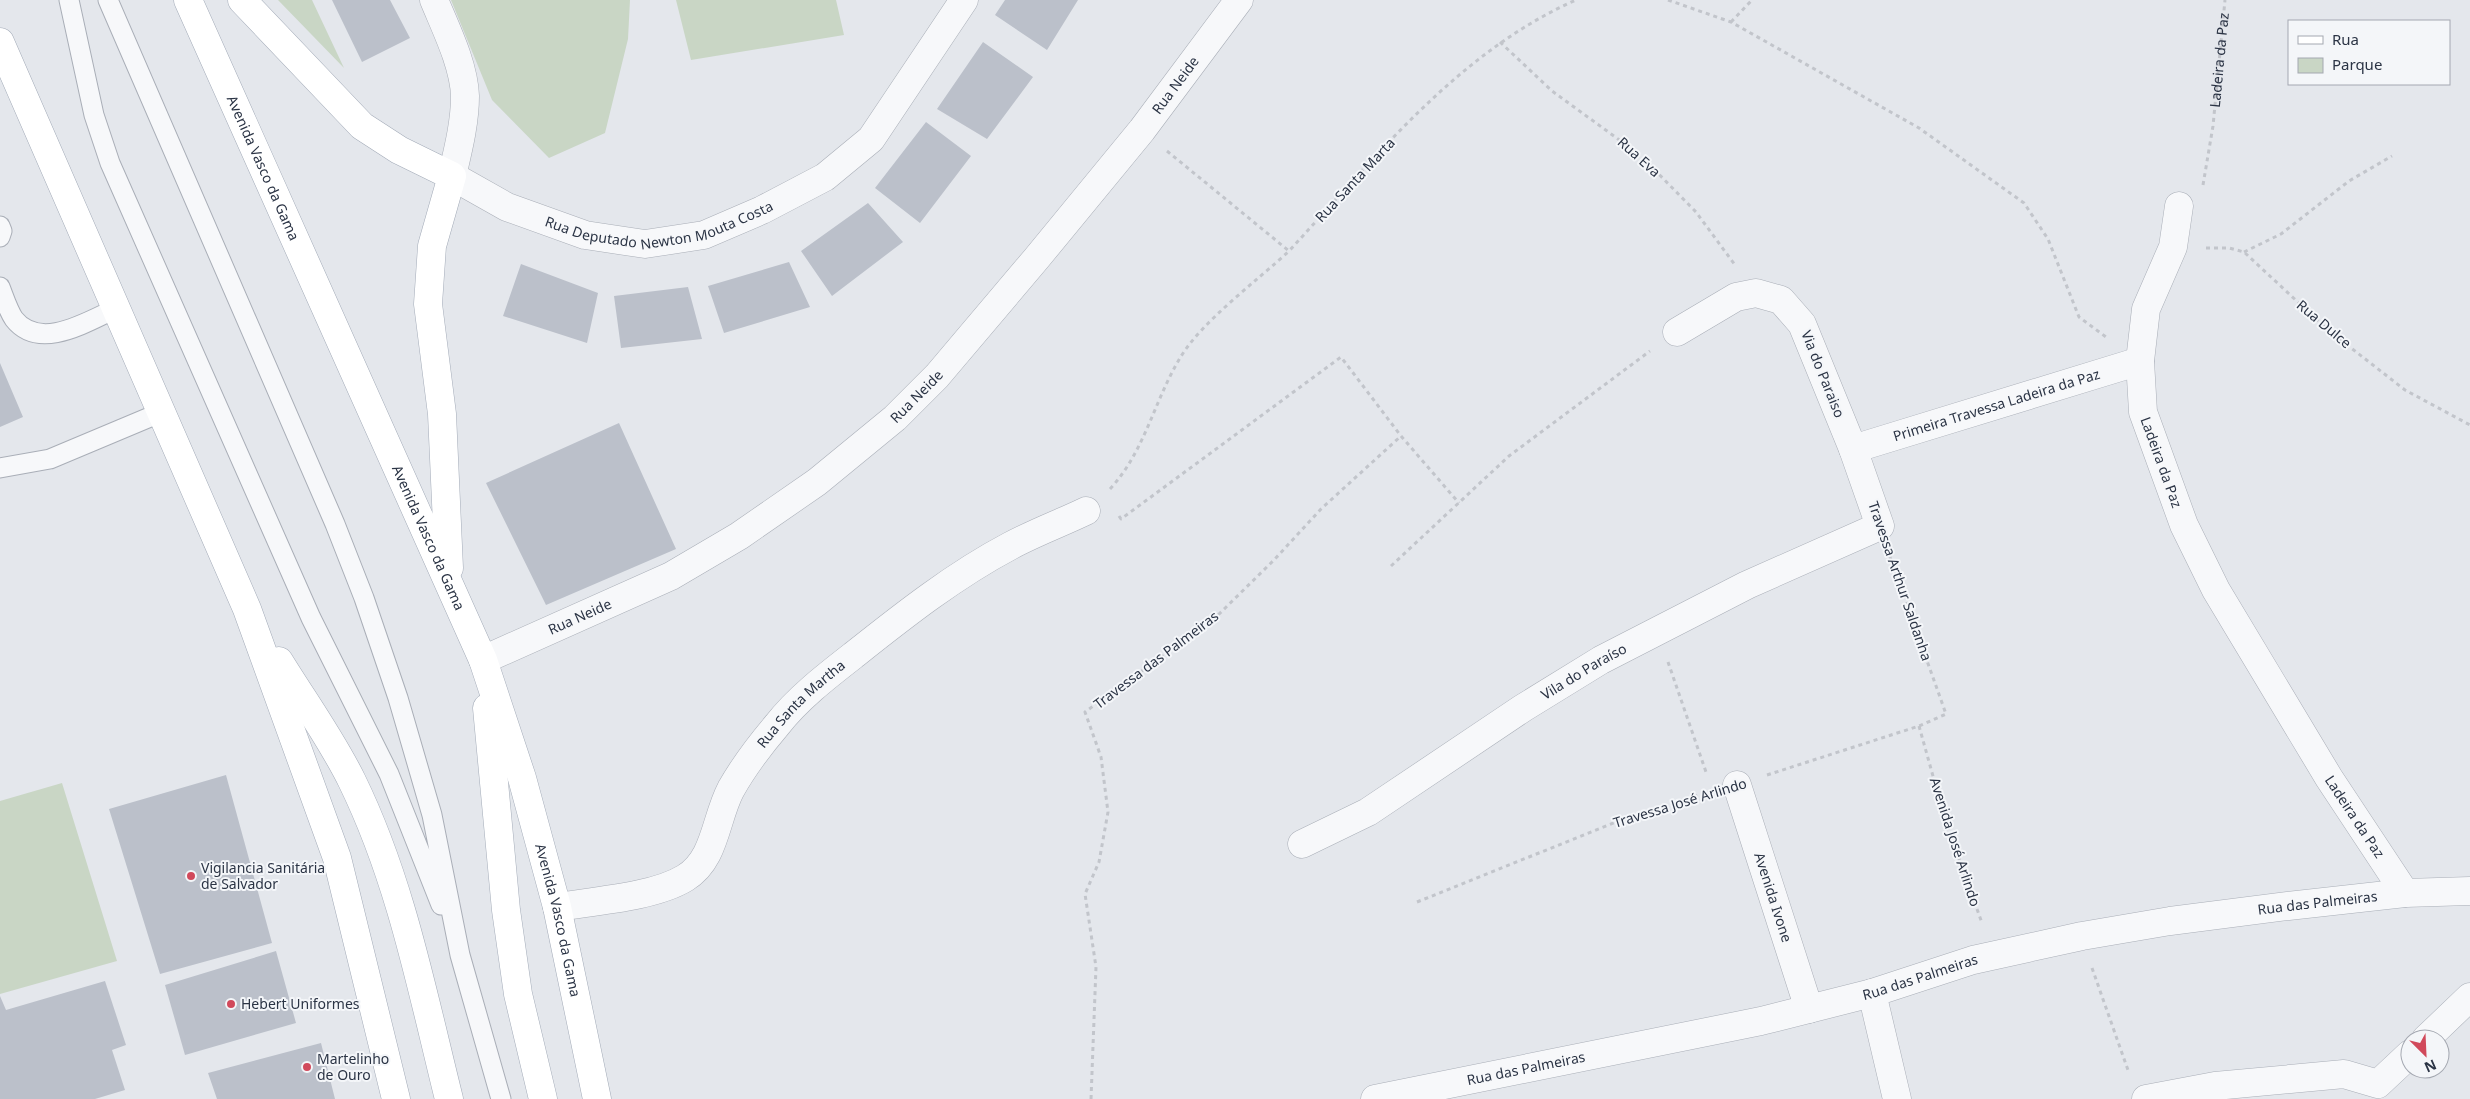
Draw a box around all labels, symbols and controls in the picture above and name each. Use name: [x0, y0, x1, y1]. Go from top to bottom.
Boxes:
street label: Ladeira da Paz: [2205, 11, 2233, 108]
legend: [2288, 20, 2450, 85]
text: Rua: [2332, 29, 2359, 49]
street label: Rua Neide: [1147, 52, 1203, 118]
text: Parque: [2332, 54, 2382, 74]
street label: Avenida Vasco da Gama: [223, 92, 304, 243]
street label: Rua Eva: [1614, 132, 1665, 181]
street label: Rua Santa Marta: [1311, 133, 1399, 226]
street label: Rua Deputado Newton Mouta Costa: [543, 196, 776, 254]
street label: Rua Dulce: [2293, 295, 2356, 352]
street label: Via do Paraiso: [1797, 327, 1850, 420]
street label: Primeira Travessa Ladeira da Paz: [1890, 364, 2102, 445]
street label: Rua Neide: [886, 366, 947, 427]
street label: Ladeira da Paz: [2137, 414, 2187, 511]
street label: Avenida Vasco da Gama: [388, 462, 470, 613]
street label: Travessa Arthur Saldanha: [1864, 498, 1937, 663]
street label: Rua Neide: [545, 594, 614, 639]
street label: Travessa das Palmeiras: [1089, 606, 1222, 713]
street label: Vila do Paraíso: [1537, 638, 1630, 704]
street label: Rua Santa Martha: [752, 655, 849, 751]
street label: Ladeira da Paz: [2321, 771, 2390, 862]
street label: Travessa José Arlindo: [1611, 773, 1749, 832]
street label: Avenida José Arlindo: [1926, 775, 1985, 909]
street label: Avenida Vasco da Gama: [531, 841, 585, 999]
street label: Avenida Ivone: [1750, 850, 1797, 945]
place label: Vigilancia Sanitária de Salvador: [201, 858, 325, 893]
marker: Vigilancia Sanitária de Salvador: [185, 870, 197, 882]
street label: Rua das Palmeiras: [2256, 886, 2379, 919]
street label: Rua das Palmeiras: [1860, 949, 1980, 1004]
place label: Hebert Uniformes: [241, 994, 360, 1013]
marker: Hebert Uniformes: [225, 998, 237, 1010]
north arrow: [2400, 1029, 2450, 1079]
street label: Rua das Palmeiras: [1465, 1047, 1587, 1089]
place label: Martelinho de Ouro: [317, 1049, 389, 1084]
text: N: [2421, 1055, 2440, 1077]
marker: Martelinho de Ouro: [301, 1061, 313, 1073]

